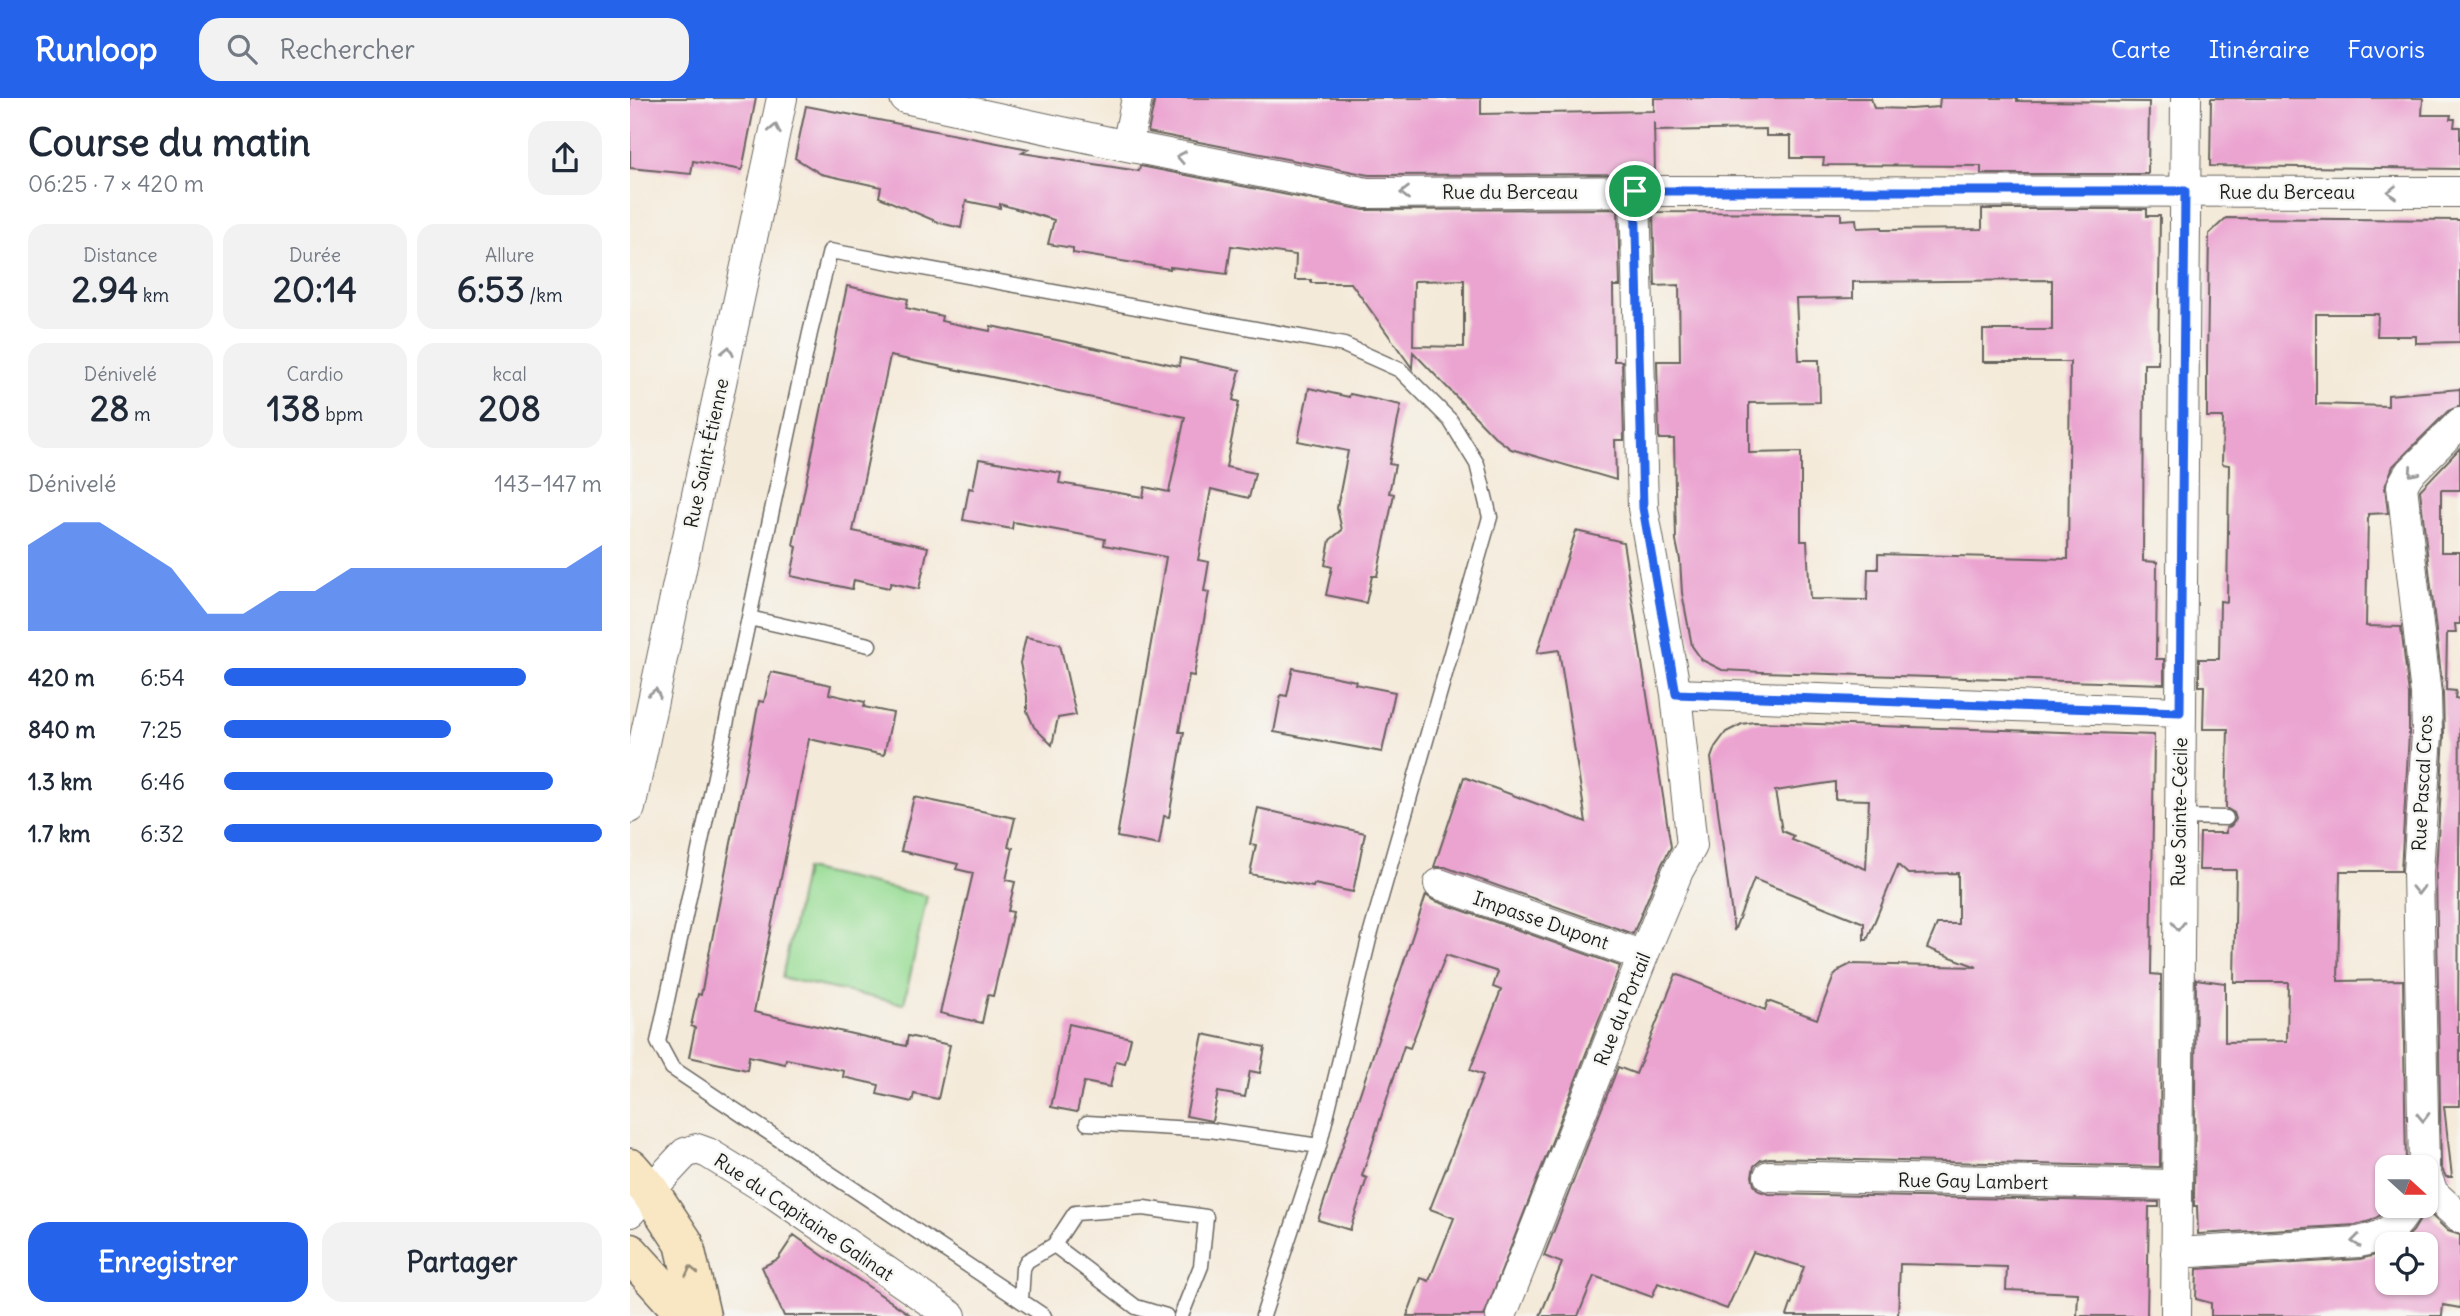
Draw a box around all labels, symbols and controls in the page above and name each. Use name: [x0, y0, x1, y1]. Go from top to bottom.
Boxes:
search box: [199, 18, 689, 81]
text: Runloop: [35, 28, 157, 70]
icon: search: [223, 30, 261, 68]
text: Rechercher: [279, 33, 415, 66]
text: Carte: [2111, 34, 2171, 64]
text: Itinéraire: [2209, 34, 2310, 64]
text: Favoris: [2348, 34, 2425, 64]
text: Course du matin: [28, 119, 310, 166]
button: share: [528, 121, 602, 195]
one-way arrow: [767, 123, 782, 135]
one-way arrow: [1175, 150, 1187, 165]
pin: [1605, 161, 1665, 221]
text: 06:25 · 7 × 420 m: [28, 169, 204, 198]
icon: arrive: [1616, 172, 1654, 210]
street label: Rue du Berceau: [1442, 180, 1578, 204]
street label: Rue du Berceau: [2219, 180, 2355, 204]
one-way arrow: [2386, 184, 2397, 200]
one-way arrow: [1399, 185, 1410, 201]
text: Distance: [83, 243, 157, 267]
text: Durée: [289, 243, 341, 267]
text: Allure: [485, 243, 534, 267]
text: 2.94: [71, 267, 138, 311]
text: 20:14: [273, 267, 357, 311]
text: 6:53: [457, 267, 525, 311]
text: km: [138, 283, 169, 307]
text: /km: [525, 283, 563, 307]
one-way arrow: [719, 345, 734, 357]
text: Dénivelé: [84, 362, 157, 386]
text: Cardio: [287, 362, 343, 386]
text: kcal: [493, 362, 527, 386]
street label: Rue Saint-Étienne: [678, 376, 734, 530]
text: 28: [90, 386, 129, 430]
text: 138: [267, 386, 321, 430]
text: 208: [478, 386, 541, 430]
text: m: [129, 402, 151, 426]
text: bpm: [321, 402, 363, 426]
one-way arrow: [2409, 464, 2421, 477]
text: Dénivelé: [28, 469, 116, 498]
text: 143–147 m: [494, 469, 602, 498]
text: 420 m: [28, 663, 95, 692]
text: 6:54: [140, 663, 185, 692]
one-way arrow: [646, 687, 661, 699]
street label: Rue Pascal Cros: [2406, 714, 2438, 852]
text: 840 m: [28, 715, 95, 744]
text: 7:25: [140, 715, 182, 744]
street label: Rue Sainte-Cécile: [2166, 737, 2192, 887]
text: 1.3 km: [28, 767, 92, 796]
text: 6:46: [140, 767, 185, 796]
text: 1.7 km: [28, 819, 91, 848]
text: 6:32: [140, 819, 184, 848]
one-way arrow: [2410, 885, 2426, 895]
street label: Impasse Dupont: [1470, 886, 1612, 954]
one-way arrow: [2170, 921, 2186, 931]
street label: Rue du Portail: [1588, 949, 1656, 1069]
one-way arrow: [2415, 1112, 2430, 1123]
street label: Rue du Capitaine Galinat: [710, 1148, 898, 1286]
north arrow: [2375, 1155, 2438, 1218]
map controls: [2375, 1155, 2438, 1295]
street label: Rue Gay Lambert: [1898, 1168, 2048, 1194]
button: Enregistrer: [28, 1222, 308, 1302]
button: Partager: [322, 1222, 602, 1302]
button: locate: [2375, 1232, 2438, 1295]
one-way arrow: [2350, 1234, 2362, 1249]
one-way arrow: [684, 1265, 699, 1277]

